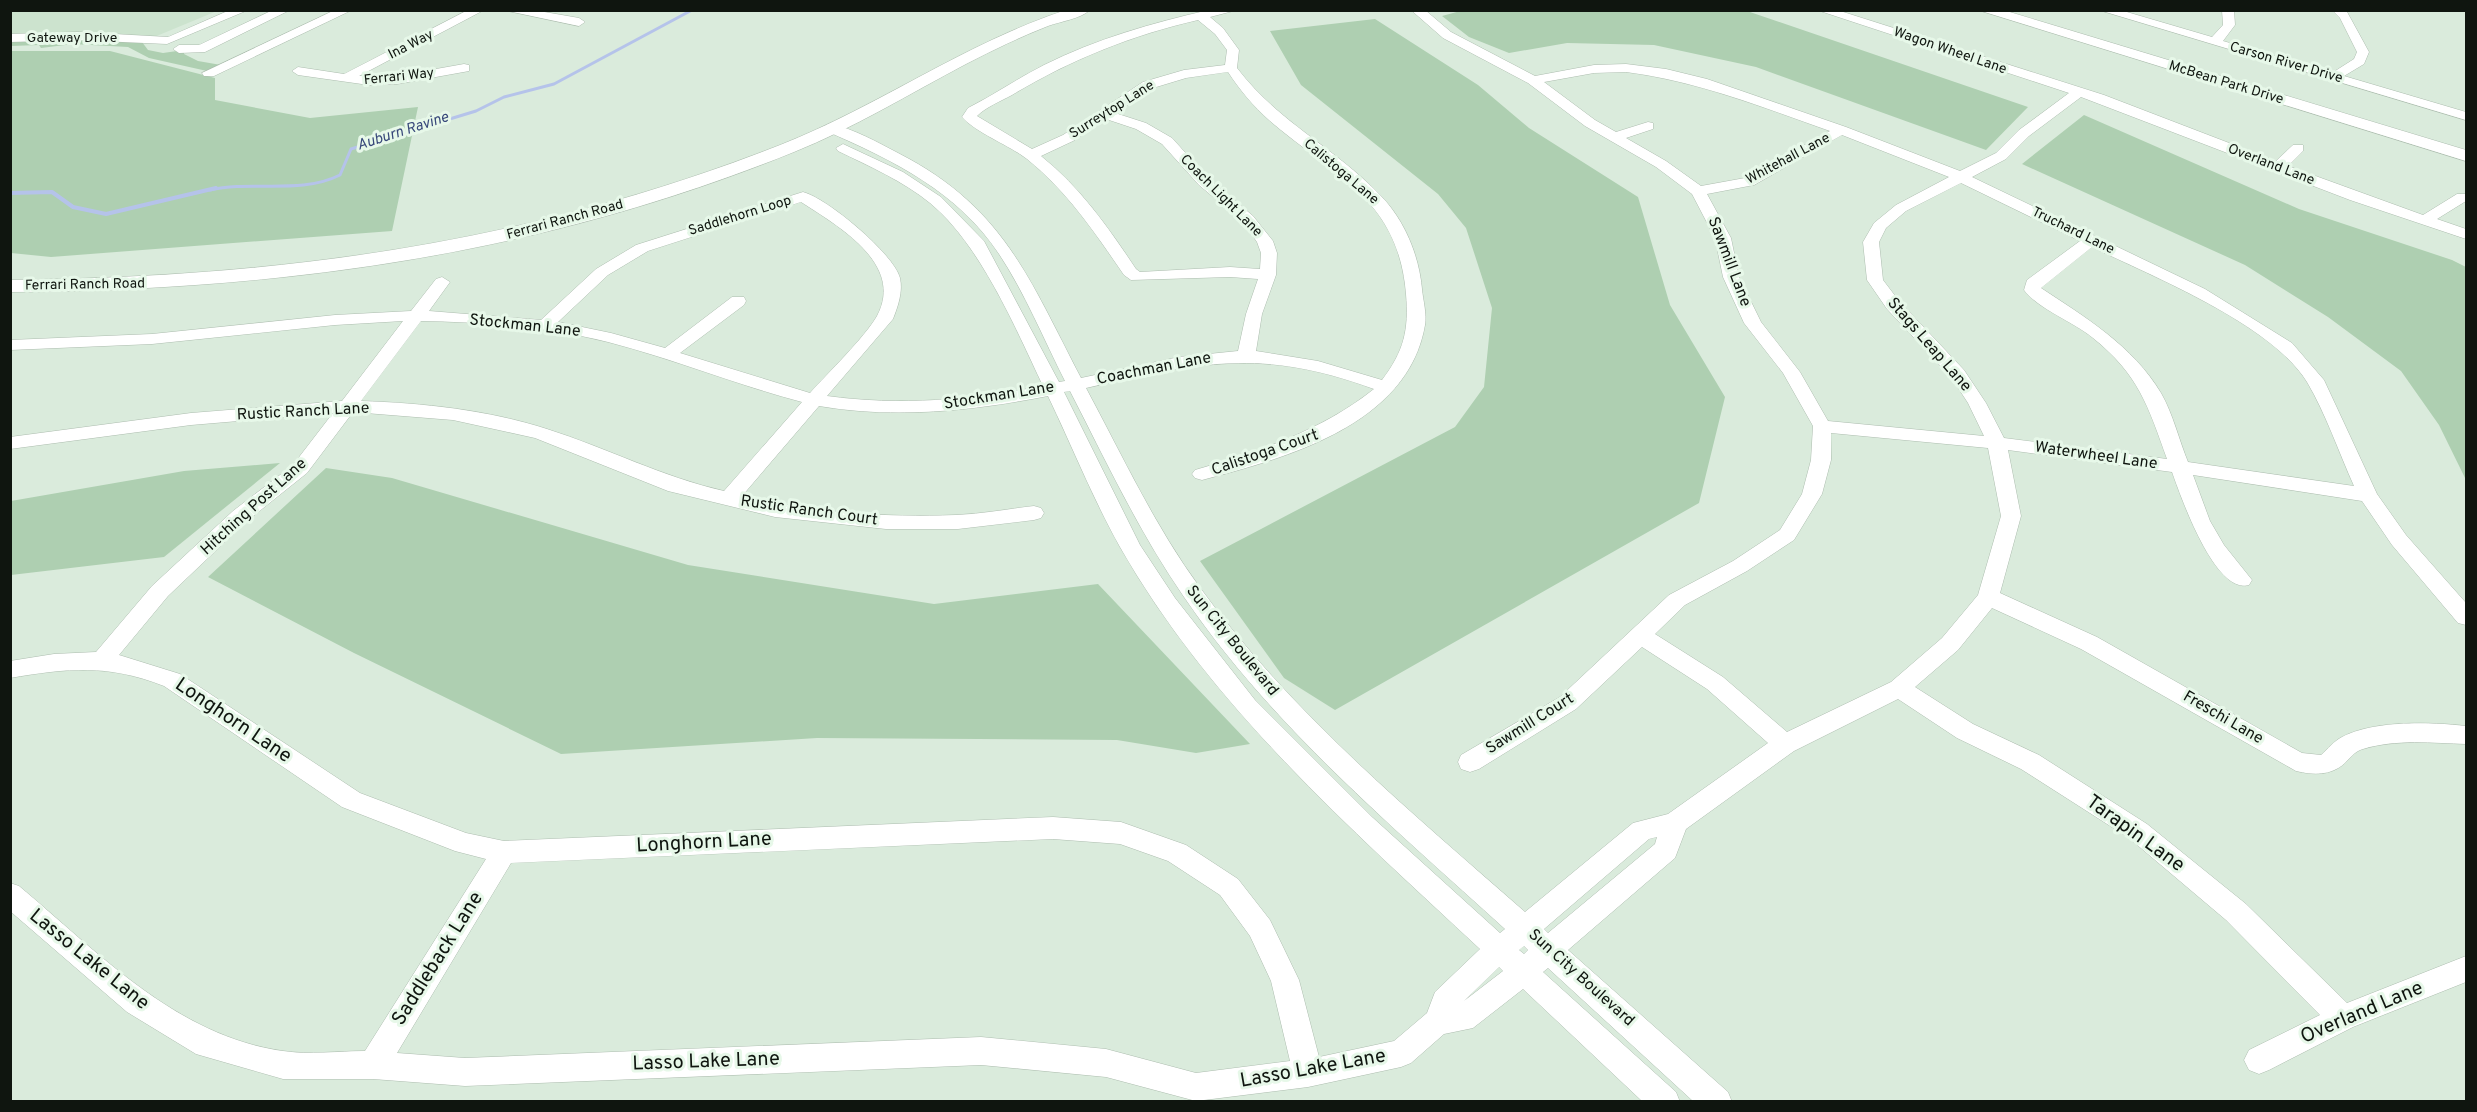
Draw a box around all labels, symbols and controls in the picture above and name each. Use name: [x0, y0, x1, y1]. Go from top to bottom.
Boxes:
street label: Wagon Wheel Lane: [1891, 24, 2009, 78]
street label: Ina Way: [386, 26, 436, 64]
street label: Gateway Drive: [27, 30, 117, 47]
street label: Carson River Drive: [2228, 39, 2344, 87]
street label: McBean Park Drive: [2167, 57, 2285, 109]
street label: Ferrari Way: [363, 65, 435, 89]
street label: Surreytop Lane: [1066, 77, 1158, 143]
water label: Auburn Ravine: [355, 108, 451, 156]
street label: Whitehall Lane: [1743, 130, 1833, 188]
street label: Calistoga Lane: [1300, 136, 1382, 208]
street label: Overland Lane: [2225, 141, 2317, 189]
street label: Coach Light Lane: [1176, 151, 1266, 241]
street label: Saddlehorn Loop: [686, 192, 794, 240]
street label: Ferrari Ranch Road: [505, 196, 625, 244]
street label: Truchard Lane: [2029, 204, 2117, 258]
street label: Sawmill Lane: [1703, 214, 1755, 310]
street label: Ferrari Ranch Road: [25, 275, 145, 295]
street label: Stags Leap Lane: [1883, 294, 1975, 396]
street label: Stockman Lane: [468, 310, 582, 342]
street label: Coachman Lane: [1095, 348, 1213, 390]
street label: Stockman Lane: [942, 377, 1056, 415]
street label: Rustic Ranch Lane: [236, 399, 370, 425]
street label: Calistoga Court: [1209, 425, 1321, 481]
street label: Waterwheel Lane: [2033, 437, 2159, 475]
street label: Hitching Post Lane: [197, 454, 311, 560]
street label: Rustic Ranch Court: [739, 491, 879, 531]
street label: Sun City Boulevard: [1181, 582, 1283, 700]
street label: Longhorn Lane: [170, 672, 296, 770]
street label: Freschi Lane: [2179, 687, 2267, 749]
street label: Sawmill Court: [1482, 689, 1578, 759]
street label: Tarapin Lane: [2080, 789, 2190, 879]
street label: Longhorn Lane: [636, 826, 772, 860]
street label: Saddleback Lane: [386, 887, 490, 1031]
street label: Lasso Lake Lane: [23, 903, 155, 1017]
street label: Sun City Boulevard: [1524, 925, 1638, 1031]
street label: Overland Lane: [2297, 975, 2427, 1051]
street label: Lasso Lake Lane: [1238, 1043, 1388, 1095]
street label: Lasso Lake Lane: [632, 1046, 780, 1078]

